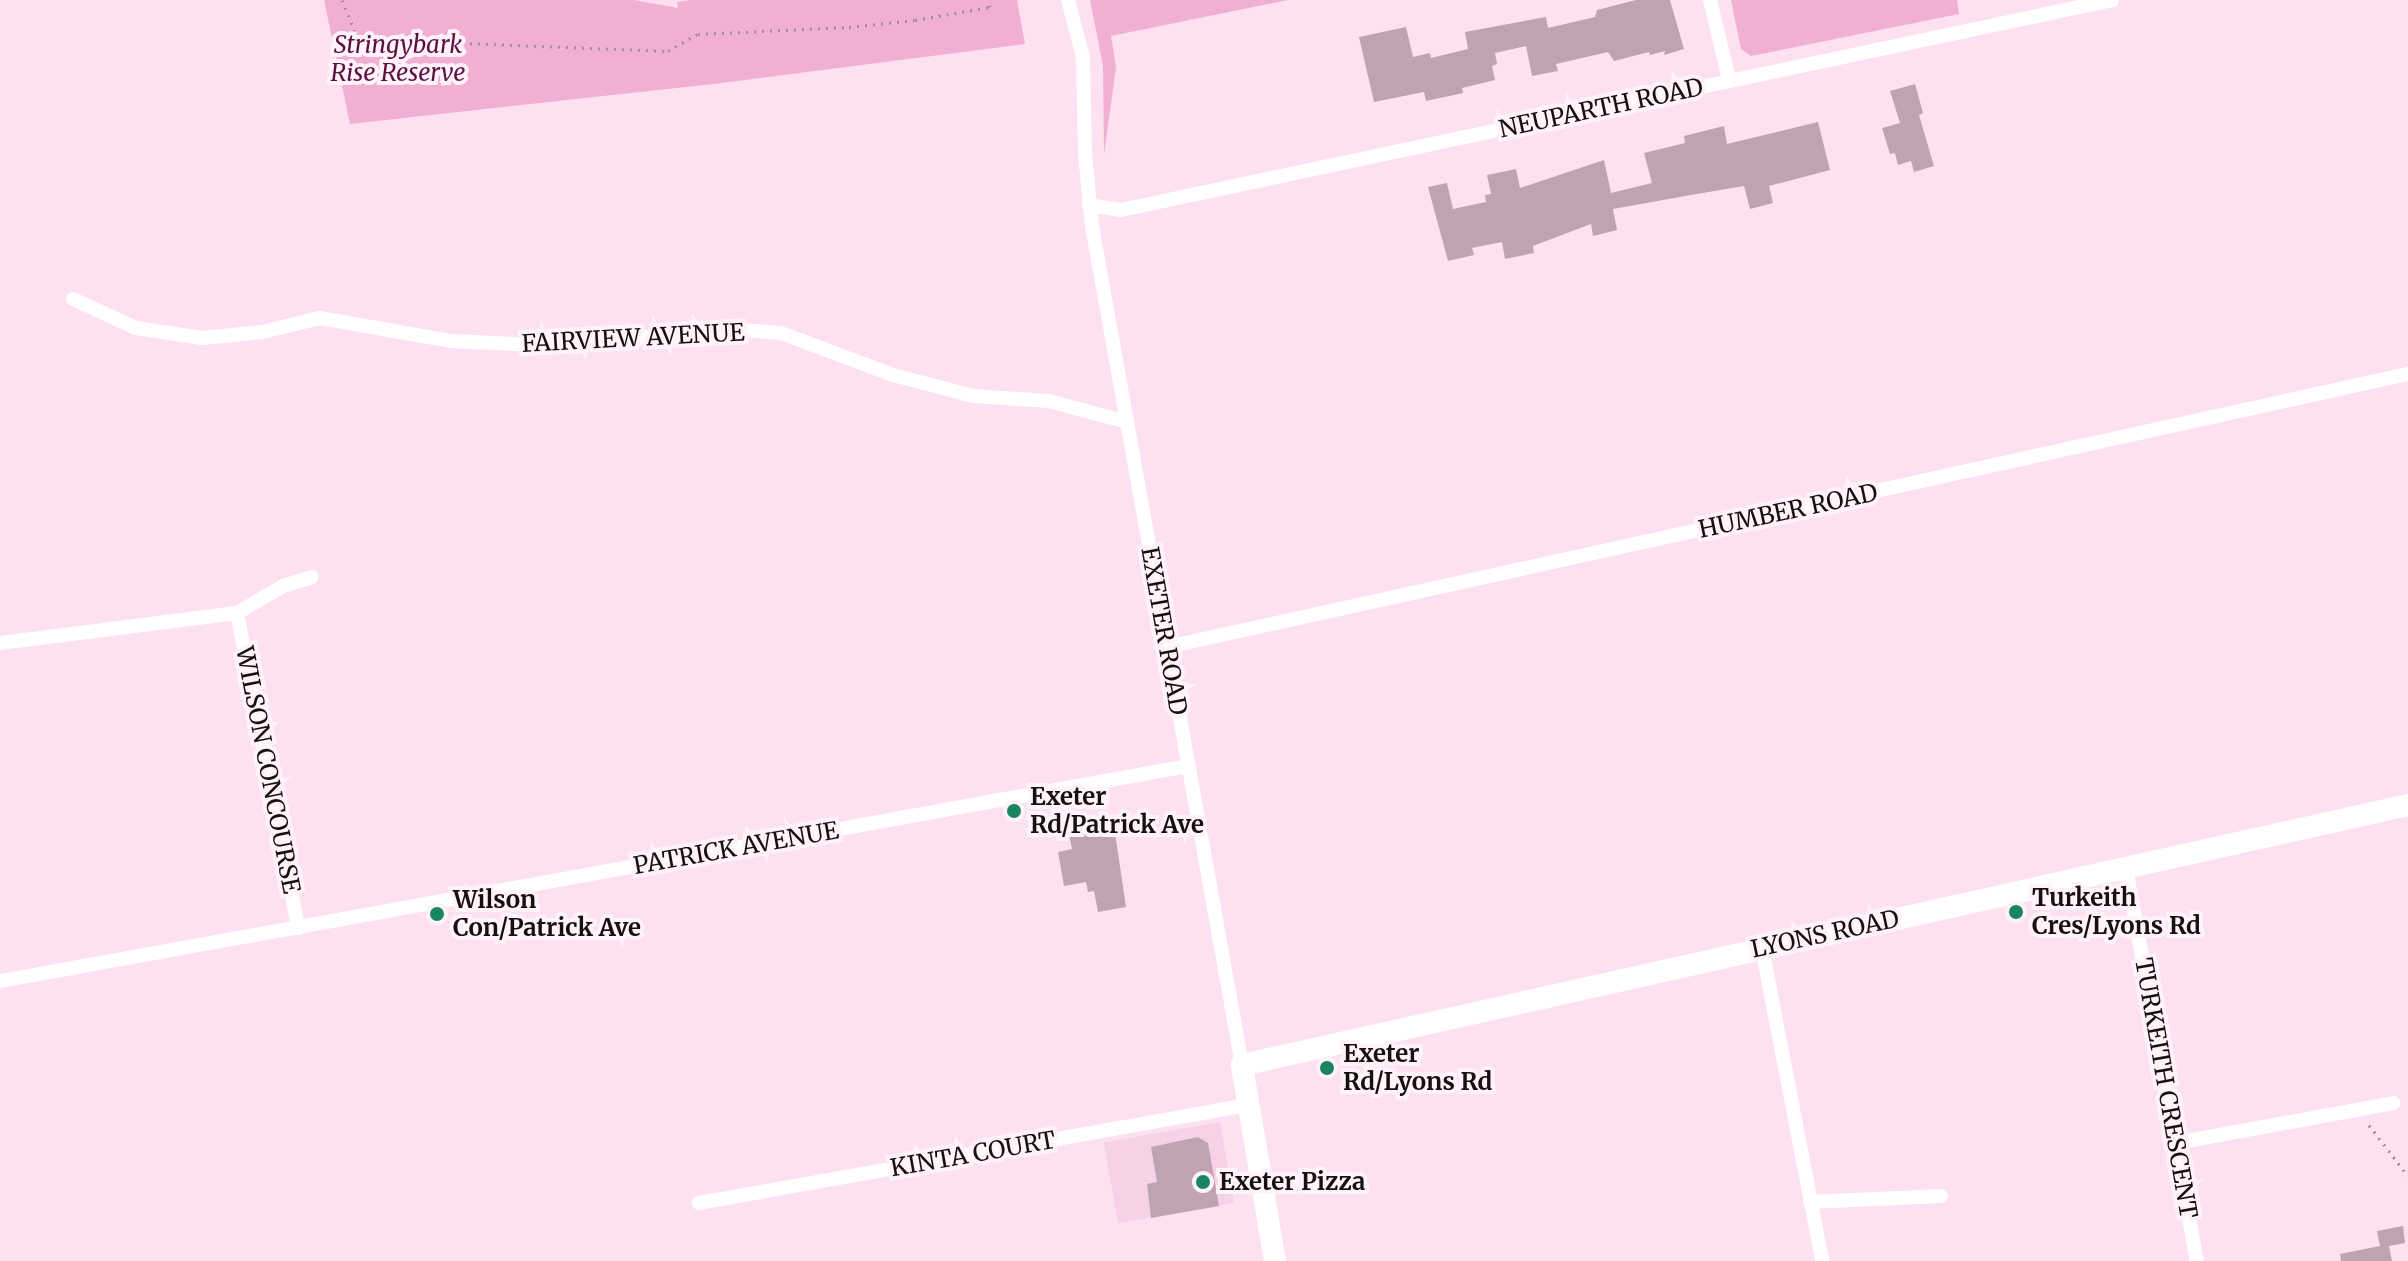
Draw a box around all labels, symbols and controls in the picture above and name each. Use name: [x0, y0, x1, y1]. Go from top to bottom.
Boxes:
park label: Stringybark Rise Reserve: [330, 31, 466, 87]
street label: NEUPARTH ROAD: [1496, 72, 1706, 144]
street label: FAIRVIEW AVENUE: [521, 318, 745, 358]
street label: HUMBER ROAD: [1696, 478, 1880, 544]
street label: EXETER ROAD: [1135, 545, 1193, 717]
street label: WILSON CONCOURSE: [230, 644, 306, 896]
place label: Exeter Rd/Patrick Ave: [1030, 783, 1204, 839]
marker: Exeter Rd/Patrick Ave: [1005, 802, 1023, 820]
street label: PATRICK AVENUE: [631, 816, 841, 880]
place label: Turkeith Cres/Lyons Rd: [2032, 884, 2201, 940]
place label: Wilson Con/Patrick Ave: [453, 886, 641, 942]
marker: Turkeith Cres/Lyons Rd: [2007, 903, 2025, 921]
street label: LYONS ROAD: [1748, 904, 1902, 964]
marker: Wilson Con/Patrick Ave: [428, 905, 446, 923]
street label: TURKEITH CRESCENT: [2129, 956, 2203, 1220]
place label: Exeter Rd/Lyons Rd: [1343, 1040, 1492, 1096]
marker: Exeter Rd/Lyons Rd: [1318, 1059, 1336, 1077]
street label: KINTA COURT: [888, 1125, 1058, 1183]
place label: Exeter Pizza: [1219, 1168, 1366, 1196]
marker: Exeter Pizza: [1194, 1173, 1212, 1191]

